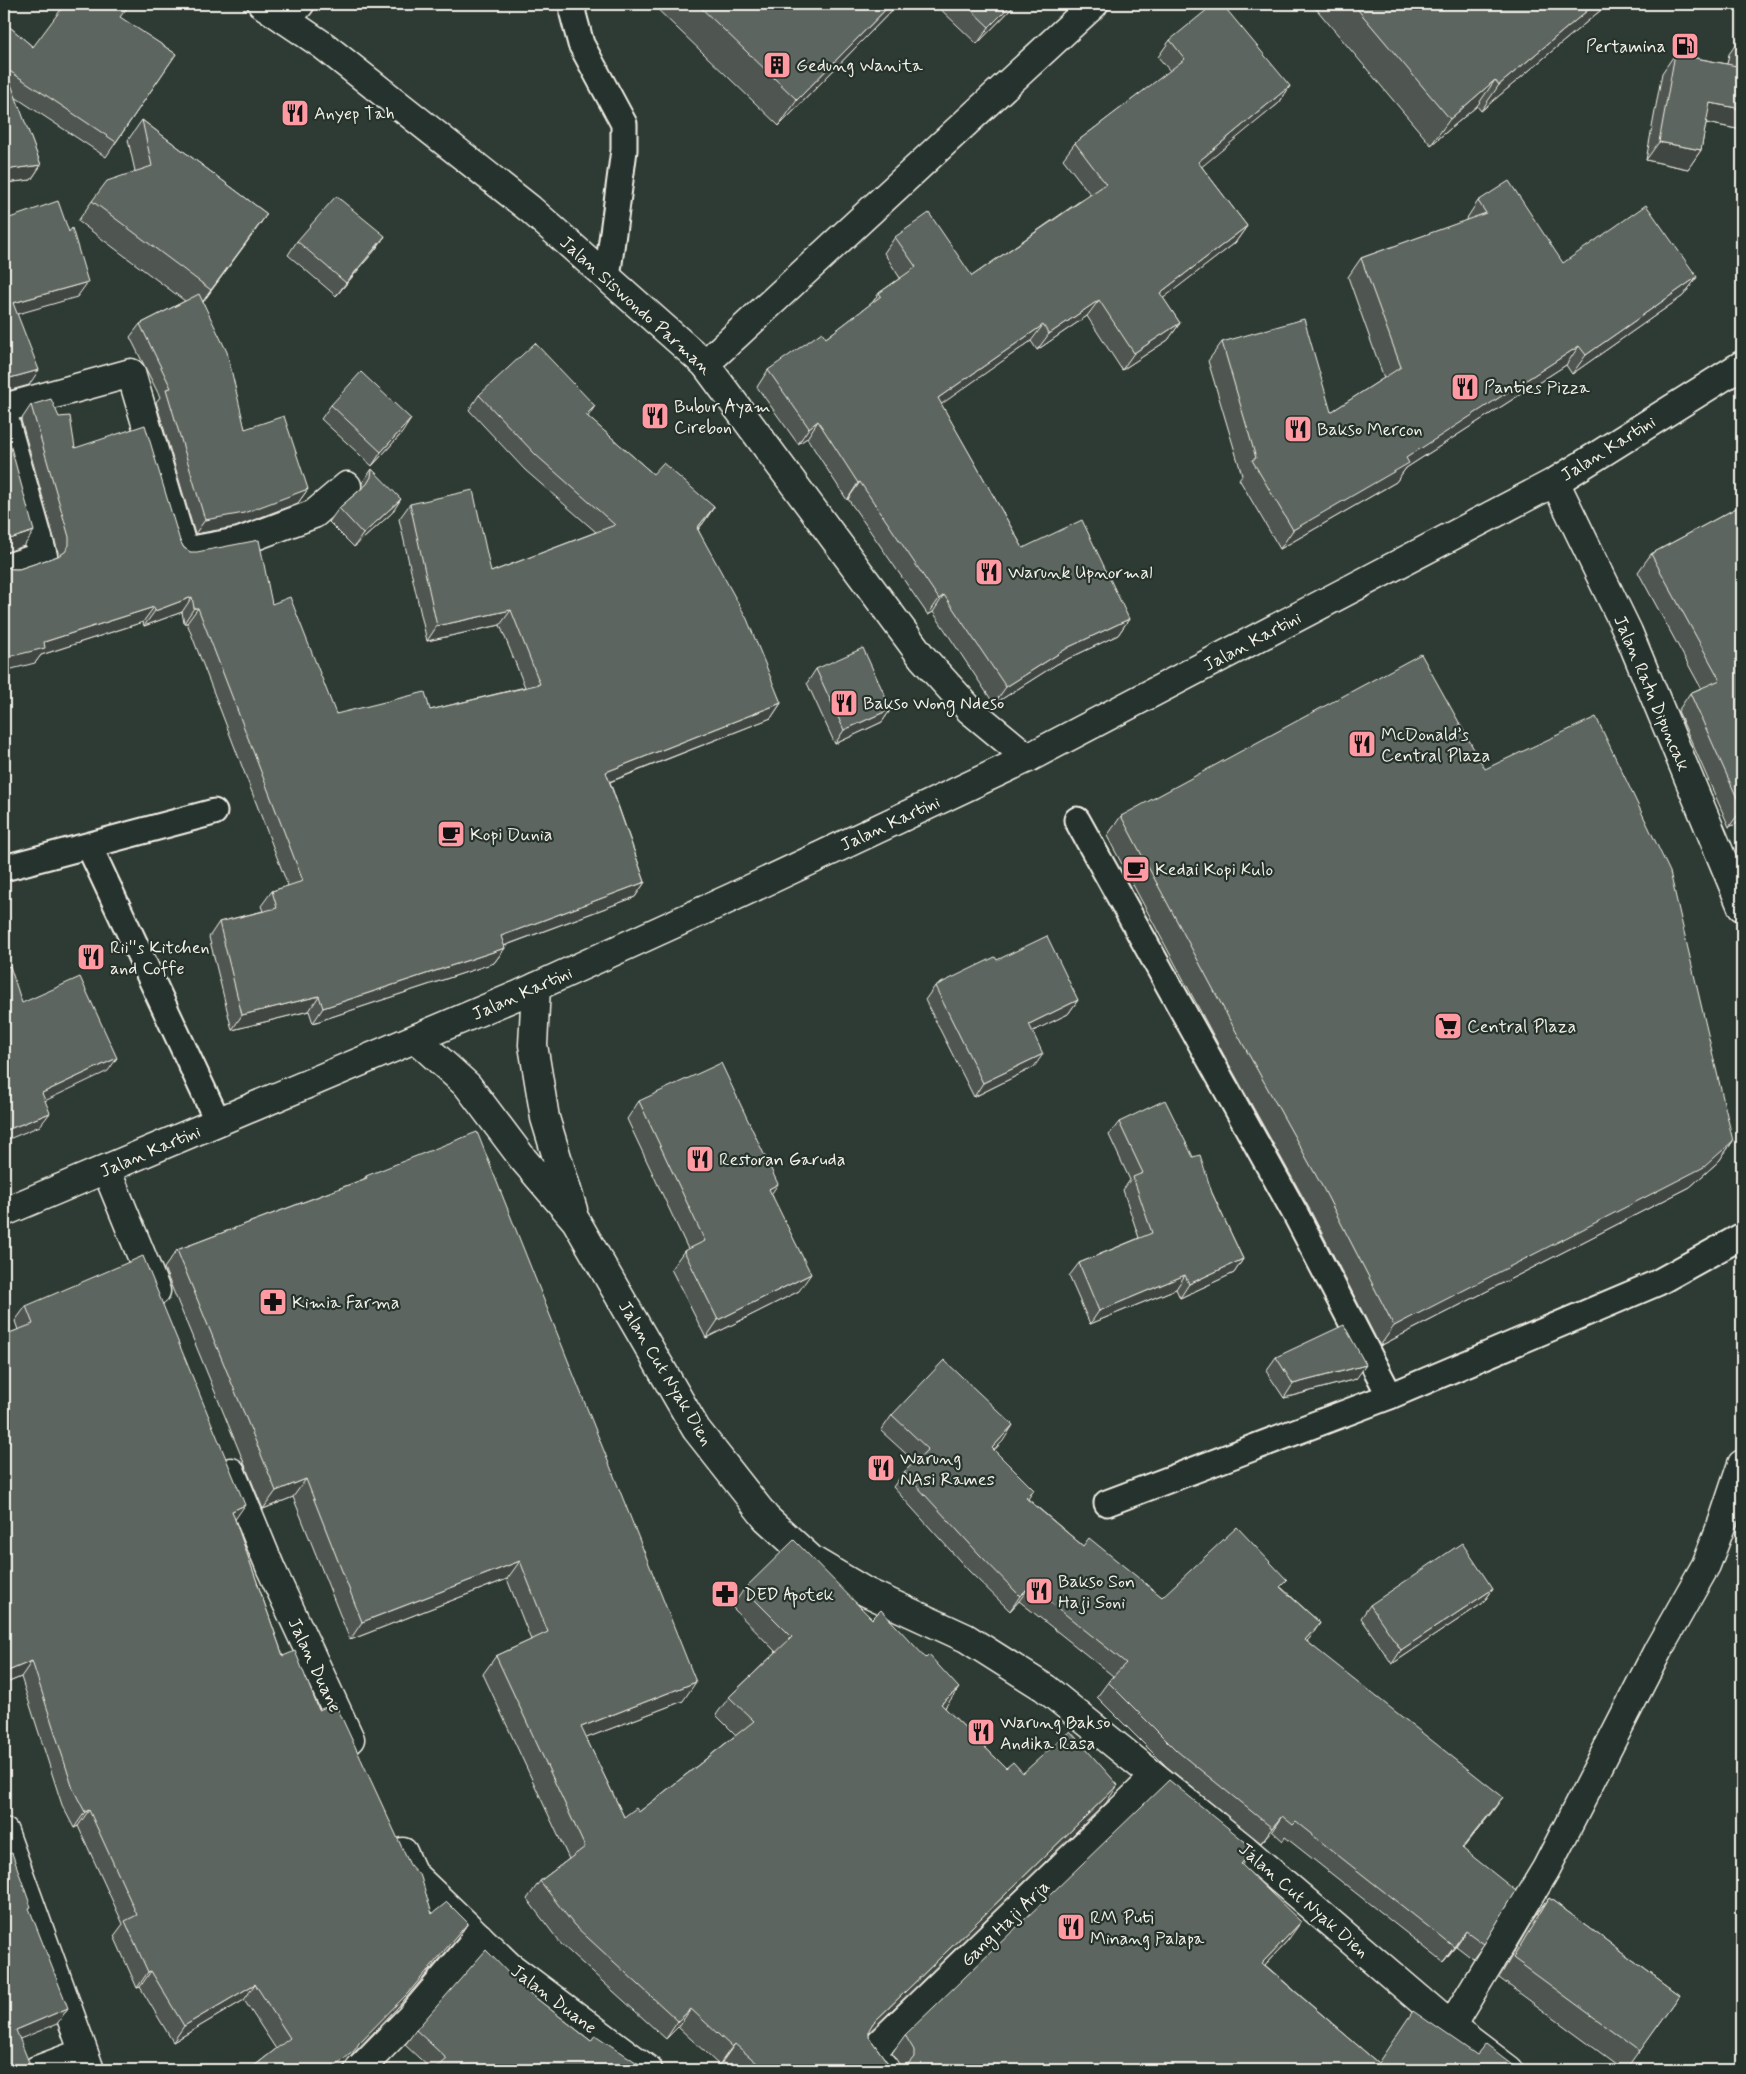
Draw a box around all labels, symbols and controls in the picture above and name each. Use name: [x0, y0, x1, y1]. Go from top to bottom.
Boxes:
fuel station icon: Pertamina: [1670, 31, 1700, 61]
place label: Pertamina: [1586, 35, 1666, 59]
building icon: Gedung Wanita: [762, 50, 792, 80]
place label: Gedung Wanita: [796, 54, 923, 78]
restaurant icon: Anyep Tah: [280, 98, 310, 128]
place label: Anyep Tah: [314, 102, 395, 126]
street label: Jalan Siswondo Parman: [554, 231, 717, 381]
restaurant icon: Panties Pizza: [1450, 372, 1480, 402]
place label: Panties Pizza: [1484, 376, 1590, 400]
place label: Bubur Ayam Cirebon: [674, 395, 771, 440]
restaurant icon: Bubur Ayam Cirebon: [640, 401, 670, 431]
street label: Jalan Kartini: [1557, 410, 1660, 488]
restaurant icon: Bakso Mercon: [1283, 414, 1313, 444]
place label: Bakso Mercon: [1317, 418, 1423, 442]
restaurant icon: Warunk Upnormal: [974, 557, 1004, 587]
place label: Warunk Upnormal: [1008, 561, 1153, 585]
street label: Jalan Kartini: [1199, 606, 1306, 678]
street label: Jalan Ratu Dipuncak: [1607, 612, 1695, 775]
restaurant icon: Bakso Wong Ndeso: [829, 688, 859, 718]
place label: Bakso Wong Ndeso: [863, 692, 1004, 717]
place label: McDonald’s Central Plaza: [1381, 723, 1490, 768]
restaurant icon: McDonald’s Central Plaza: [1347, 729, 1377, 759]
street label: Jalan Kartini: [837, 790, 944, 857]
cafe icon: Kopi Dunia: [436, 819, 466, 849]
place label: Kopi Dunia: [470, 823, 553, 847]
cafe icon: Kedai Kopi Kulo: [1121, 854, 1151, 884]
place label: Kedai Kopi Kulo: [1155, 858, 1273, 882]
place label: Rii''s Kitchen and Coffe: [110, 936, 210, 981]
restaurant icon: Rii''s Kitchen and Coffe: [76, 942, 106, 972]
street label: Jalan Kartini: [468, 961, 576, 1027]
supermarket icon: Central Plaza: [1433, 1011, 1463, 1041]
place label: Central Plaza: [1467, 1015, 1576, 1039]
street label: Jalan Kartini: [96, 1120, 205, 1184]
restaurant icon: Restoran Garuda: [685, 1144, 715, 1174]
place label: Restoran Garuda: [719, 1148, 845, 1172]
pharmacy icon: Kimia Farma: [258, 1287, 288, 1317]
place label: Kimia Farma: [292, 1291, 400, 1315]
street label: Jalan Cut Nyak Dien: [612, 1297, 718, 1451]
place label: Warung NAsi Rames: [900, 1447, 995, 1492]
restaurant icon: Warung NAsi Rames: [866, 1453, 896, 1483]
place label: Bakso Son Haji Soni: [1058, 1570, 1135, 1615]
restaurant icon: Bakso Son Haji Soni: [1024, 1576, 1054, 1606]
pharmacy icon: DED Apotek: [710, 1579, 740, 1609]
place label: DED Apotek: [744, 1583, 834, 1608]
street label: Jalan Duane: [282, 1614, 347, 1717]
place label: Warung Bakso Andika Rasa: [1000, 1711, 1110, 1756]
restaurant icon: Warung Bakso Andika Rasa: [966, 1717, 996, 1747]
street label: Jalan Cut Nyak Dien: [1233, 1837, 1374, 1964]
street label: Gang Haji Arja: [956, 1875, 1056, 1973]
place label: RM Puti Minang Palapa: [1090, 1906, 1204, 1951]
restaurant icon: RM Puti Minang Palapa: [1056, 1912, 1086, 1942]
street label: Jalan Duane: [505, 1960, 601, 2040]

